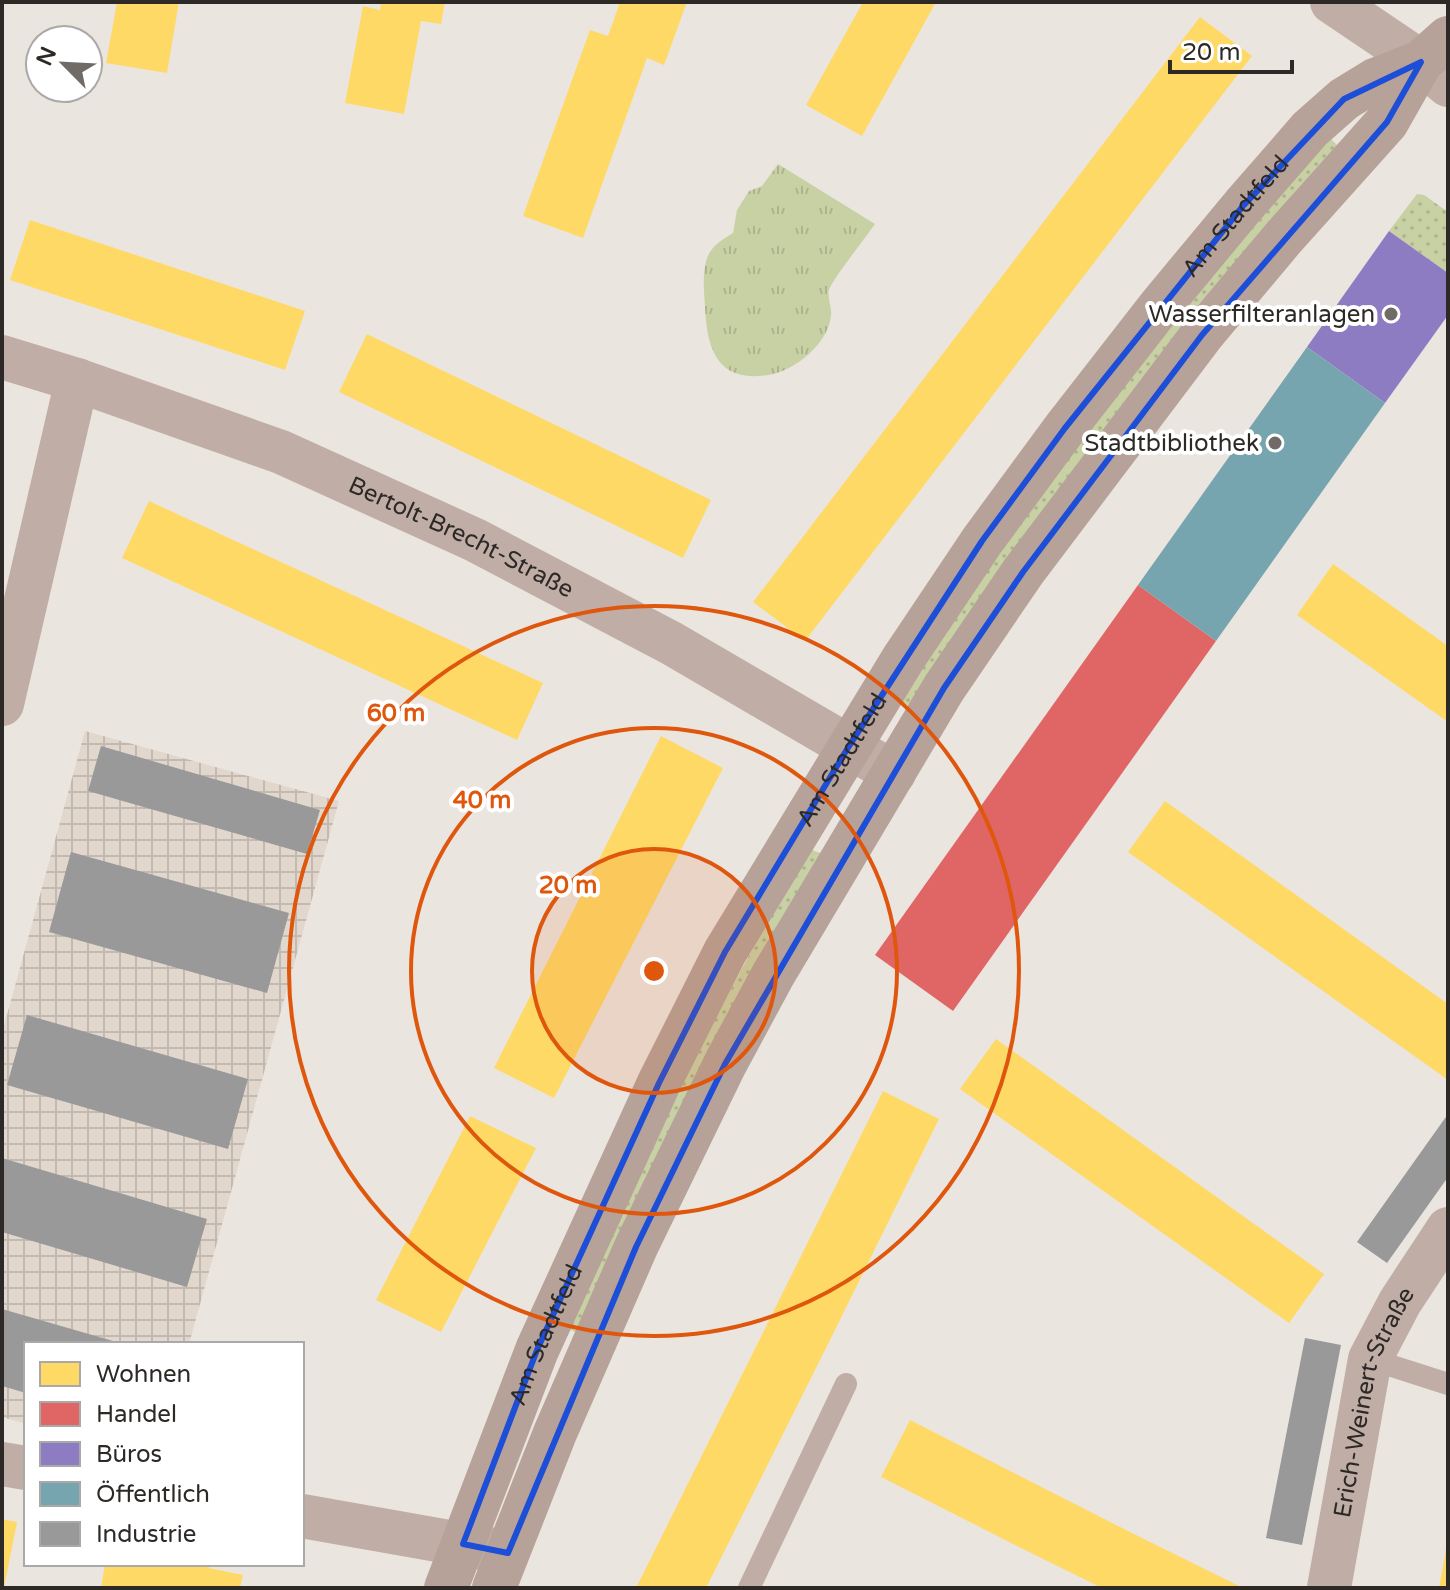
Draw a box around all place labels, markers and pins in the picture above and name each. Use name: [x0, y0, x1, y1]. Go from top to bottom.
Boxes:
place label: Wasserfilteranlagen: [1148, 300, 1375, 329]
marker: Wasserfilteranlagen: [1382, 305, 1400, 323]
place label: Stadtbibliothek: [1085, 429, 1259, 458]
marker: Stadtbibliothek: [1266, 434, 1284, 452]
centre of rings: [640, 957, 668, 985]

